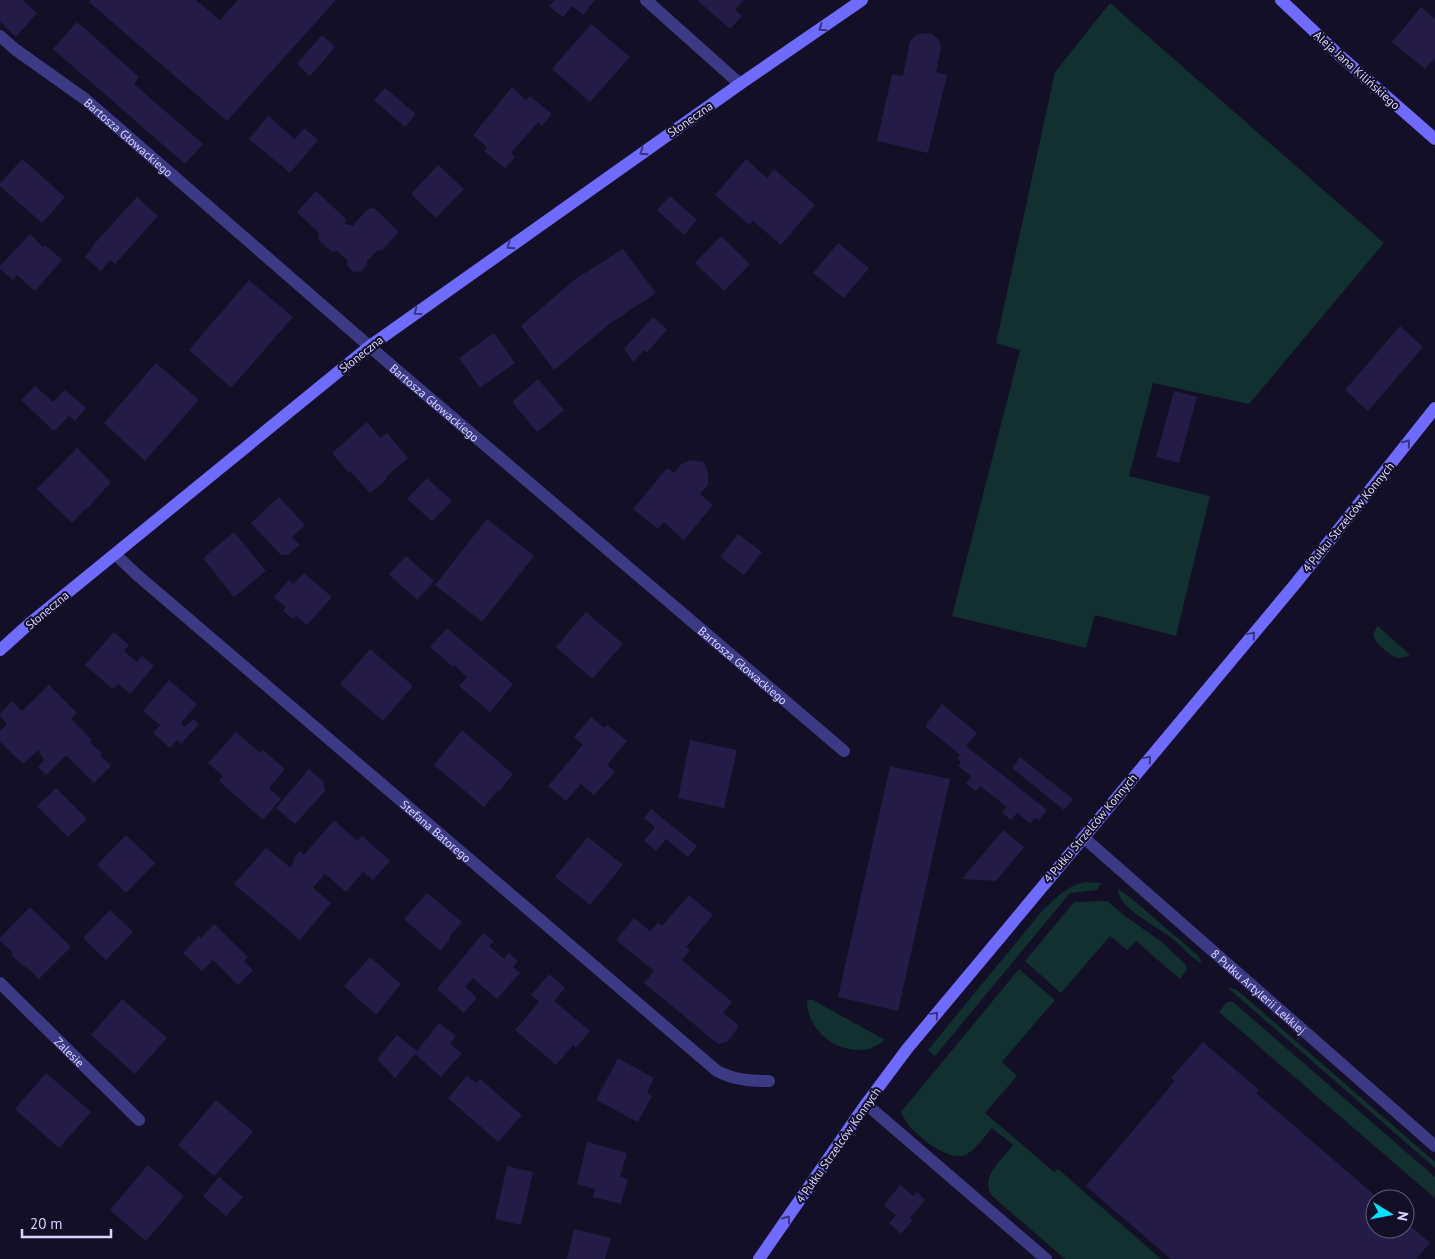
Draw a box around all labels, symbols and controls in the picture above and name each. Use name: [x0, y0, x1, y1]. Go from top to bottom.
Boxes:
one-way arrow: [818, 22, 828, 31]
street label: Aleja Jana Kilińskiego: [1311, 27, 1403, 113]
street label: Bartosza Głowackiego: [81, 95, 176, 180]
street label: Słoneczna: [664, 98, 716, 140]
one-way arrow: [639, 146, 649, 155]
one-way arrow: [507, 240, 516, 249]
one-way arrow: [413, 306, 423, 315]
street label: Słoneczna: [336, 332, 386, 376]
street label: Bartosza Głowackiego: [387, 360, 483, 445]
one-way arrow: [1402, 440, 1410, 449]
street label: 4 Pułku Strzelców Konnych: [1299, 459, 1397, 575]
street label: Słoneczna: [22, 588, 72, 632]
street label: Bartosza Głowackiego: [695, 623, 791, 707]
one-way arrow: [1247, 632, 1255, 641]
one-way arrow: [1142, 756, 1151, 765]
street label: 4 Pułku Strzelców Konnych: [1040, 770, 1140, 886]
street label: Stefana Batorego: [398, 796, 475, 865]
street label: 8 Pułku Artylerii Lekkiej: [1208, 946, 1309, 1037]
one-way arrow: [930, 1012, 938, 1021]
street label: Zalesie: [52, 1034, 88, 1070]
street label: 4 Pułku Strzelców Konnych: [792, 1084, 884, 1206]
north arrow: [1365, 1189, 1415, 1239]
scale bar: [22, 1206, 111, 1238]
text: N: [1393, 1210, 1412, 1222]
text: 20 m: [30, 1214, 63, 1233]
one-way arrow: [781, 1215, 790, 1225]

